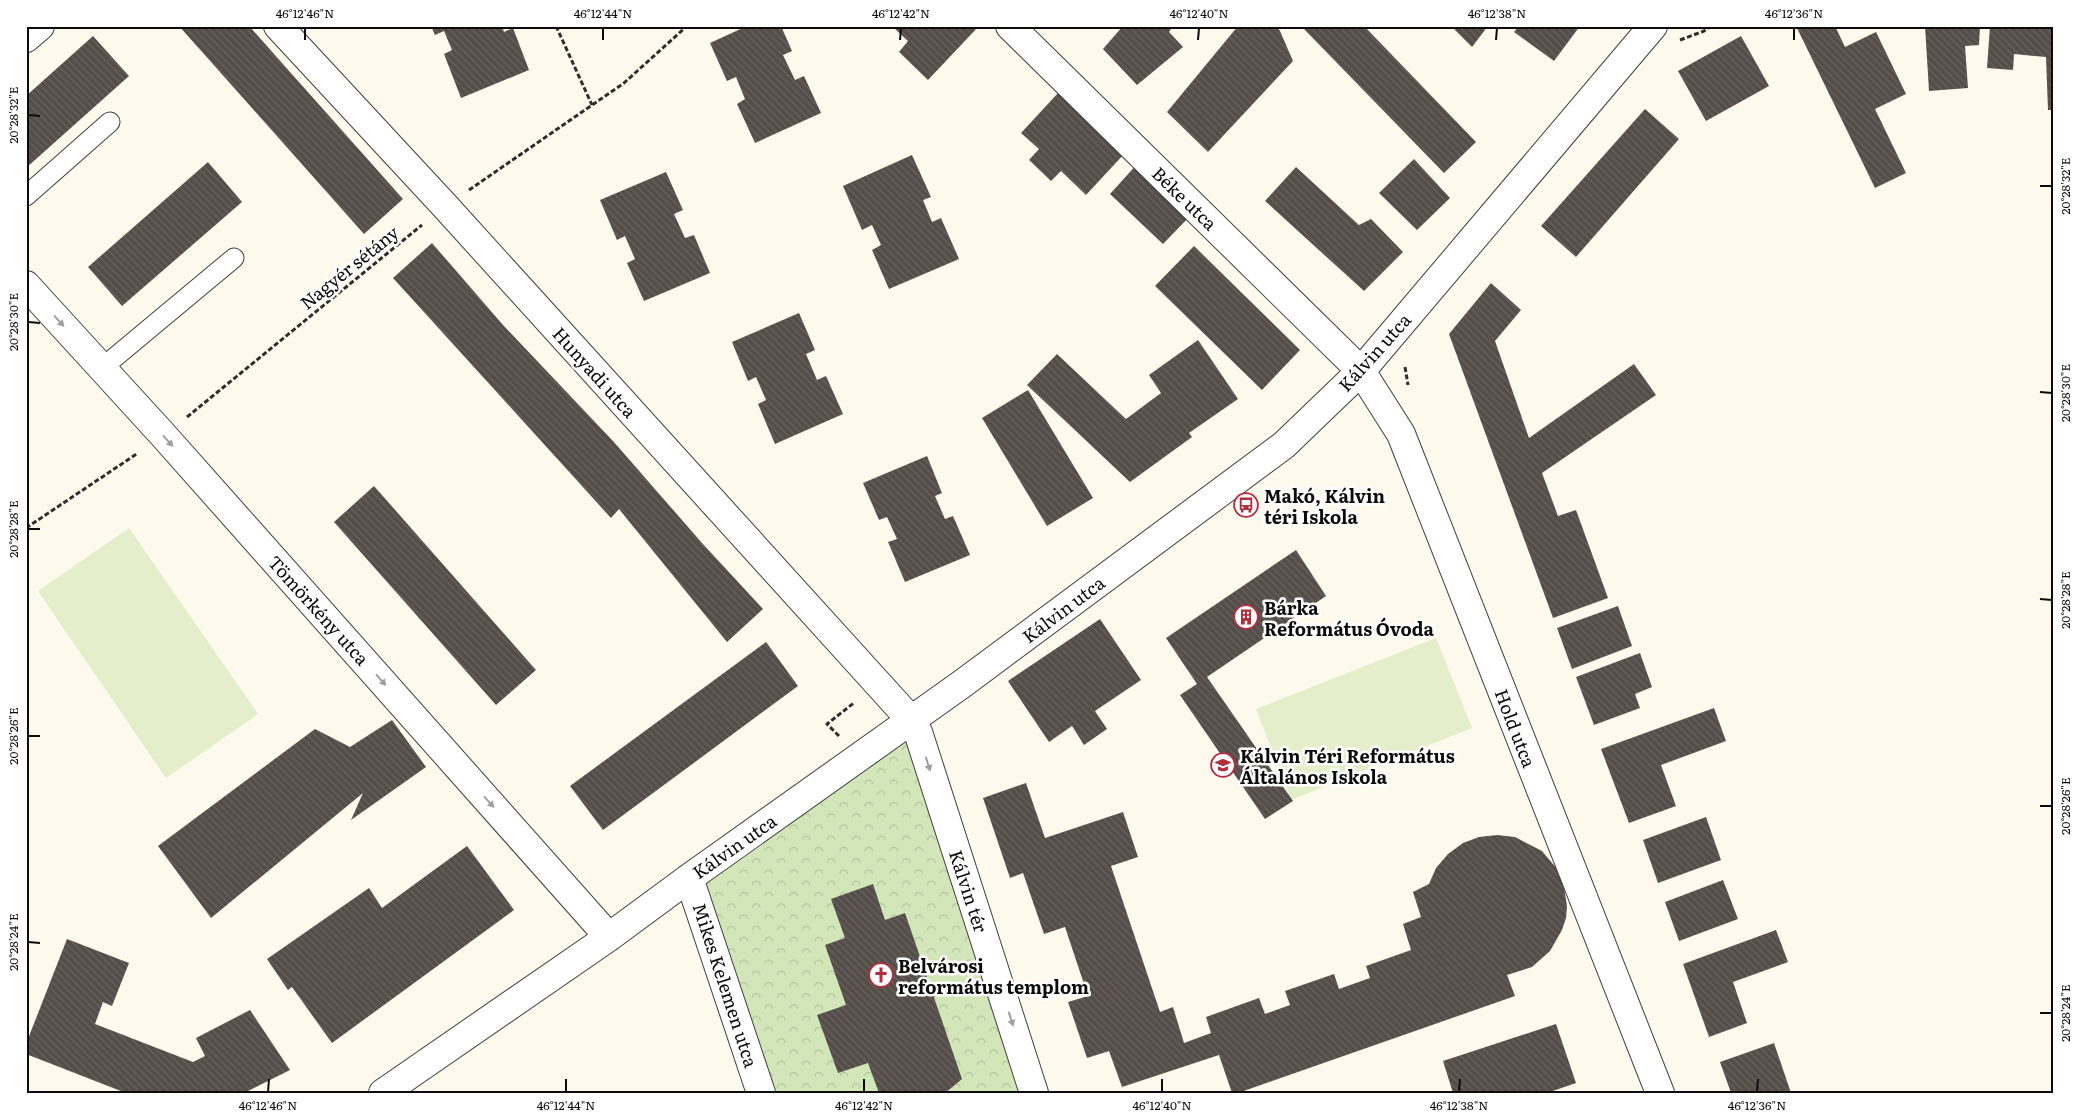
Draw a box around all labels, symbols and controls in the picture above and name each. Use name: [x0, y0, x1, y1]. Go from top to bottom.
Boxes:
text: 46°12'46"N: [276, 4, 334, 22]
text: 46°12'44"N: [574, 4, 632, 22]
text: 46°12'42"N: [872, 4, 930, 22]
text: 46°12'40"N: [1170, 4, 1229, 22]
text: 46°12'38"N: [1468, 4, 1526, 22]
text: 46°12'36"N: [1765, 4, 1823, 22]
text: 20°28'32"E: [4, 86, 22, 144]
text: 20°28'32"E: [2056, 157, 2074, 215]
street label: Béke utca: [1146, 160, 1224, 236]
street label: Nagyér sétány: [294, 218, 405, 315]
text: 20°28'30"E: [4, 293, 22, 351]
street label: Kálvin utca: [1331, 307, 1417, 397]
one-way arrow: [53, 314, 65, 326]
street label: Hunyadi utca: [547, 321, 643, 424]
text: 20°28'30"E: [2056, 364, 2074, 422]
one-way arrow: [163, 434, 174, 447]
place label: Makó, Kálvin téri Iskola: [1264, 482, 1386, 530]
bus stop icon: Makó, Kálvin téri Iskola: [1233, 492, 1259, 518]
text: 20°28'28"E: [4, 500, 22, 558]
street label: Tömörkény utca: [262, 549, 376, 671]
street label: Kálvin utca: [1016, 569, 1110, 649]
text: 20°28'28"E: [2056, 571, 2074, 629]
place label: Bárka Református Óvoda: [1264, 594, 1434, 642]
building icon: Bárka Református Óvoda: [1233, 604, 1259, 630]
one-way arrow: [375, 674, 387, 686]
street label: Hold utca: [1489, 685, 1543, 772]
text: 20°28'26"E: [4, 707, 22, 765]
place label: Kálvin Téri Református Általános Iskola: [1240, 742, 1455, 790]
school or university icon: Kálvin Téri Református Általános Iskola: [1210, 752, 1236, 778]
one-way arrow: [925, 757, 933, 772]
text: 20°28'26"E: [2056, 777, 2074, 835]
one-way arrow: [483, 795, 495, 807]
street label: Kálvin utca: [686, 807, 782, 885]
street label: Kálvin tér: [943, 846, 995, 936]
street label: Mikes Kelemen utca: [687, 899, 765, 1071]
text: 20°28'24"E: [4, 913, 22, 971]
place label: Belvárosi református templom: [898, 952, 1089, 1000]
church icon: Belvárosi református templom: [868, 962, 894, 988]
text: 20°28'24"E: [2056, 984, 2074, 1042]
one-way arrow: [1007, 1011, 1015, 1026]
text: 46°12'46"N: [239, 1096, 297, 1114]
text: 46°12'44"N: [537, 1096, 595, 1114]
text: 46°12'42"N: [835, 1096, 893, 1114]
text: 46°12'40"N: [1133, 1096, 1192, 1114]
text: 46°12'38"N: [1430, 1096, 1488, 1114]
text: 46°12'36"N: [1728, 1096, 1786, 1114]

